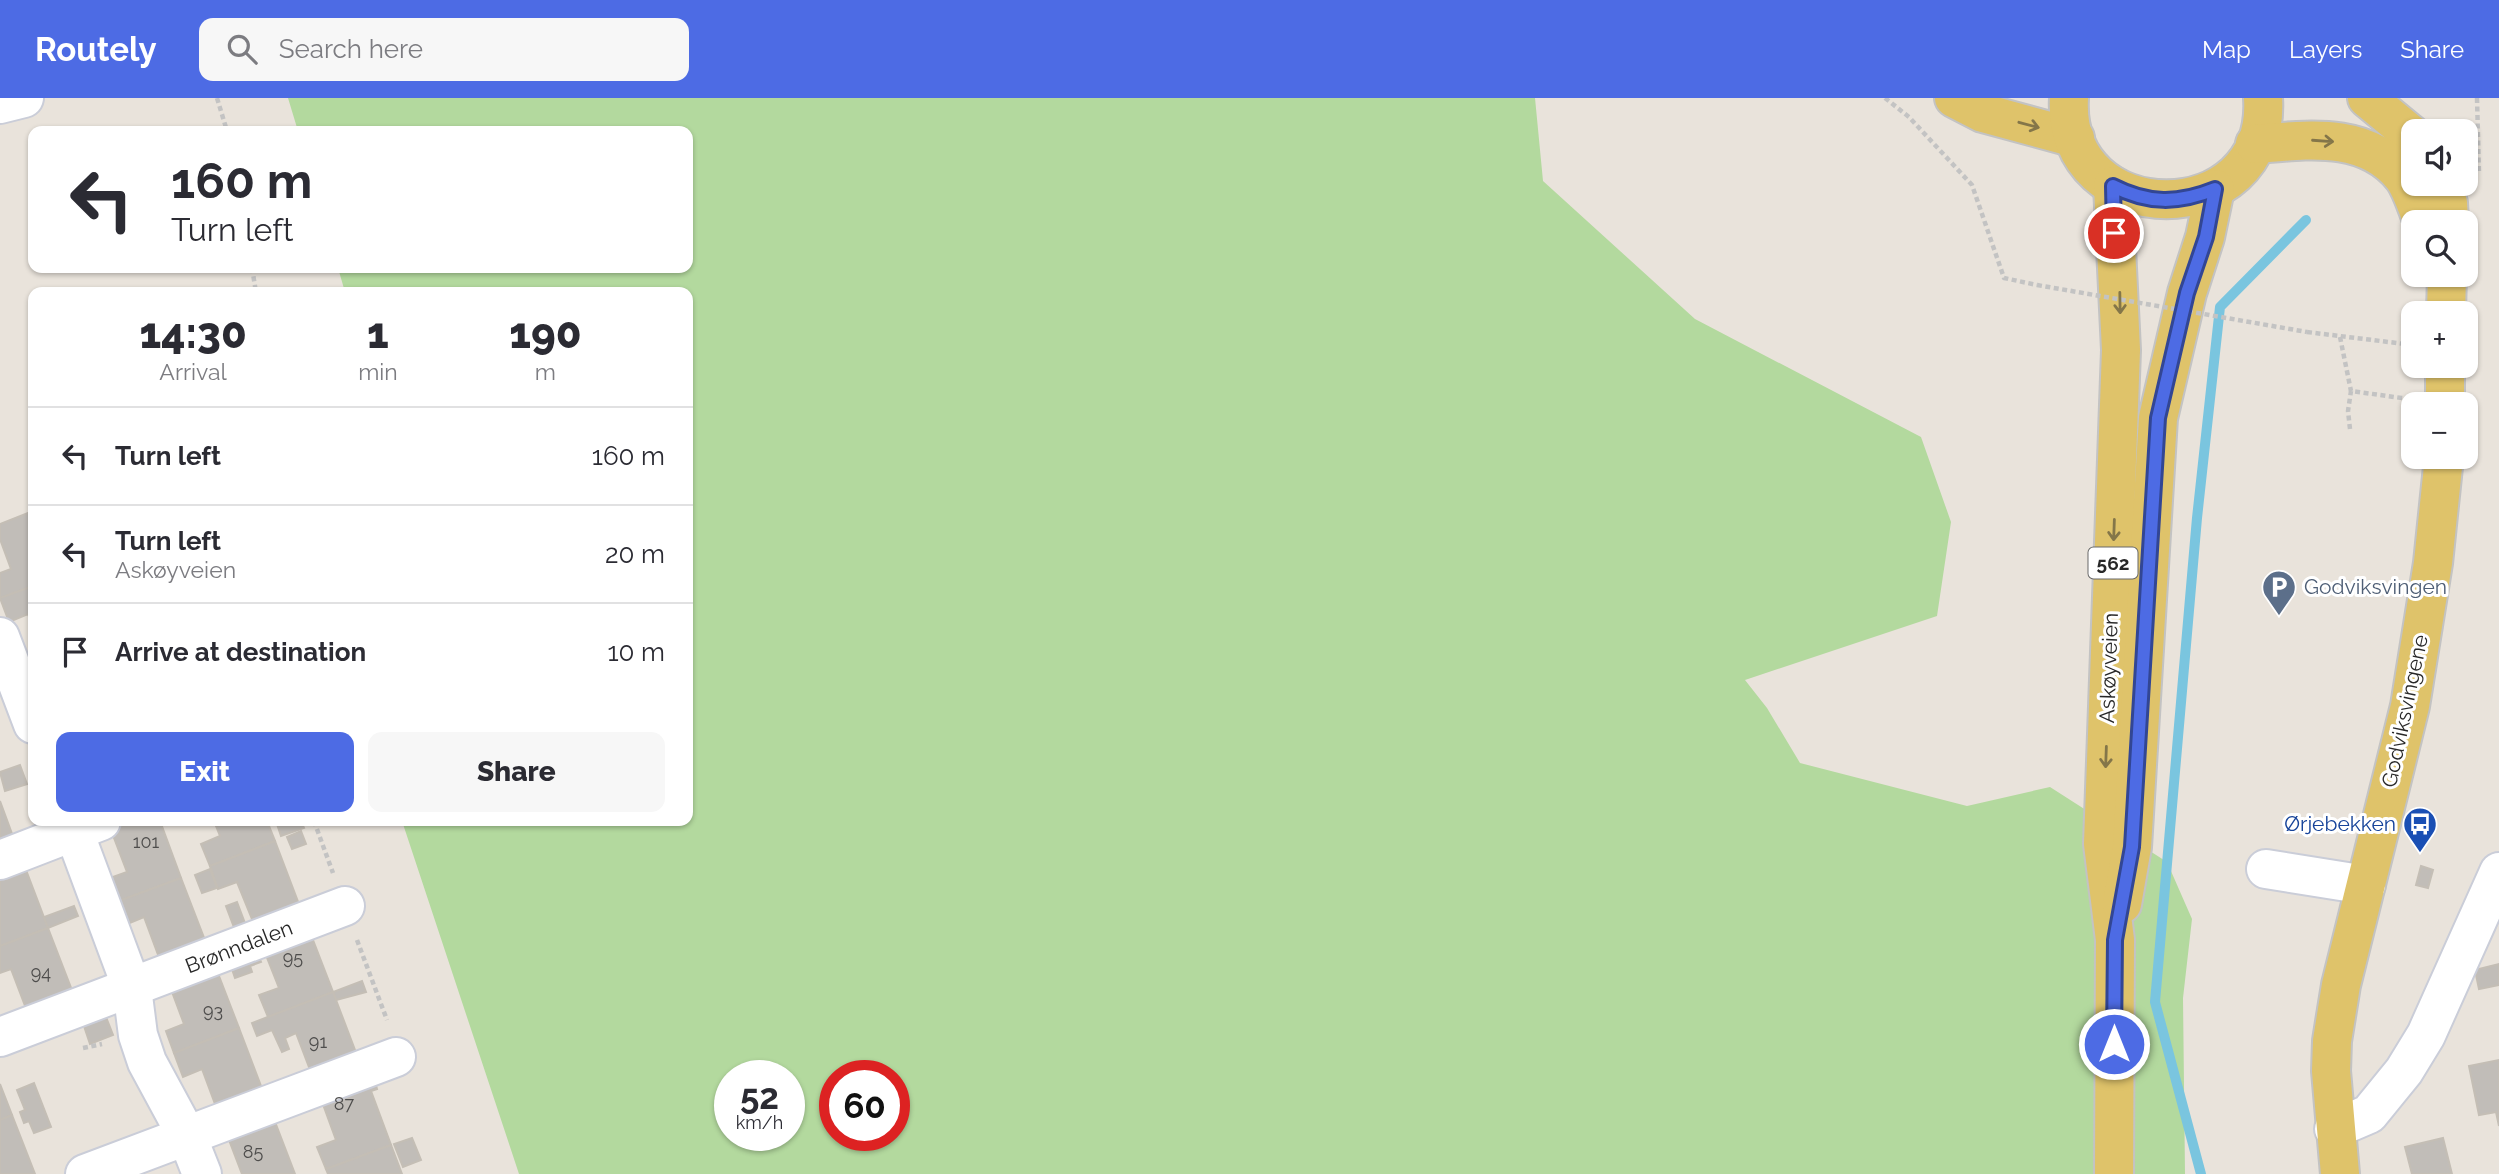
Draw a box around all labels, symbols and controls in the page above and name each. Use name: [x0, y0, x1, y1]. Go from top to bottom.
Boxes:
search box: [199, 18, 689, 81]
text: Routely: [35, 30, 157, 69]
icon: search: [223, 30, 261, 68]
text: Search here: [279, 34, 423, 64]
text: Map: [2202, 35, 2251, 64]
text: Layers: [2289, 35, 2362, 64]
text: Share: [2400, 35, 2464, 64]
map controls: [2401, 119, 2478, 469]
button: sound: [2401, 119, 2478, 196]
one-way arrow: [2018, 120, 2040, 133]
one-way arrow: [2311, 134, 2334, 147]
text: 160 m: [171, 152, 312, 209]
icon: left: [56, 154, 147, 245]
pin: [2084, 203, 2144, 263]
button: search: [2401, 210, 2478, 287]
text: Turn left: [171, 211, 293, 248]
icon: arrive: [2095, 214, 2133, 252]
one-way arrow: [2113, 291, 2127, 314]
button: +: [2401, 301, 2478, 378]
text: 14:30: [139, 309, 247, 358]
text: 1: [367, 309, 389, 358]
text: 190: [509, 309, 582, 358]
text: Arrival: [159, 358, 227, 385]
text: min: [358, 358, 398, 385]
text: m: [535, 358, 556, 385]
button: −: [2401, 392, 2478, 469]
icon: left: [56, 437, 94, 475]
text: Turn left: [115, 441, 221, 471]
text: 160 m: [592, 441, 665, 471]
one-way arrow: [2108, 518, 2121, 541]
text: Turn left: [115, 526, 221, 556]
icon: left: [56, 535, 94, 573]
text: 20 m: [605, 539, 665, 569]
road number: 562: [2088, 548, 2138, 578]
text: Askøyveien: [115, 556, 236, 583]
parking icon: Godviksvingen: [2260, 568, 2298, 617]
place label: Godviksvingen: [2304, 574, 2447, 599]
street label: Askøyveien: [2094, 612, 2123, 724]
street label: Godviksvingene: [2376, 632, 2433, 789]
icon: arrive: [56, 633, 94, 671]
text: Arrive at destination: [115, 637, 366, 667]
text: 10 m: [607, 637, 665, 667]
button: Exit: [56, 732, 354, 812]
button: Share: [368, 732, 665, 812]
one-way arrow: [2099, 746, 2112, 769]
bus stop icon: Ørjebekken: [2401, 805, 2439, 854]
place label: Ørjebekken: [2284, 811, 2396, 836]
house number: 101: [133, 831, 160, 852]
street label: Brønndalen: [182, 915, 296, 978]
house number: 95: [283, 947, 303, 968]
house number: 94: [31, 962, 51, 983]
house number: 93: [203, 1000, 223, 1021]
position arrow: [2077, 1007, 2151, 1081]
house number: 91: [309, 1031, 327, 1052]
speed limit sign: 60: [819, 1060, 910, 1151]
text: 52: [740, 1076, 779, 1117]
house number: 87: [334, 1093, 355, 1114]
text: km/h: [736, 1112, 783, 1133]
house number: 85: [243, 1141, 263, 1162]

